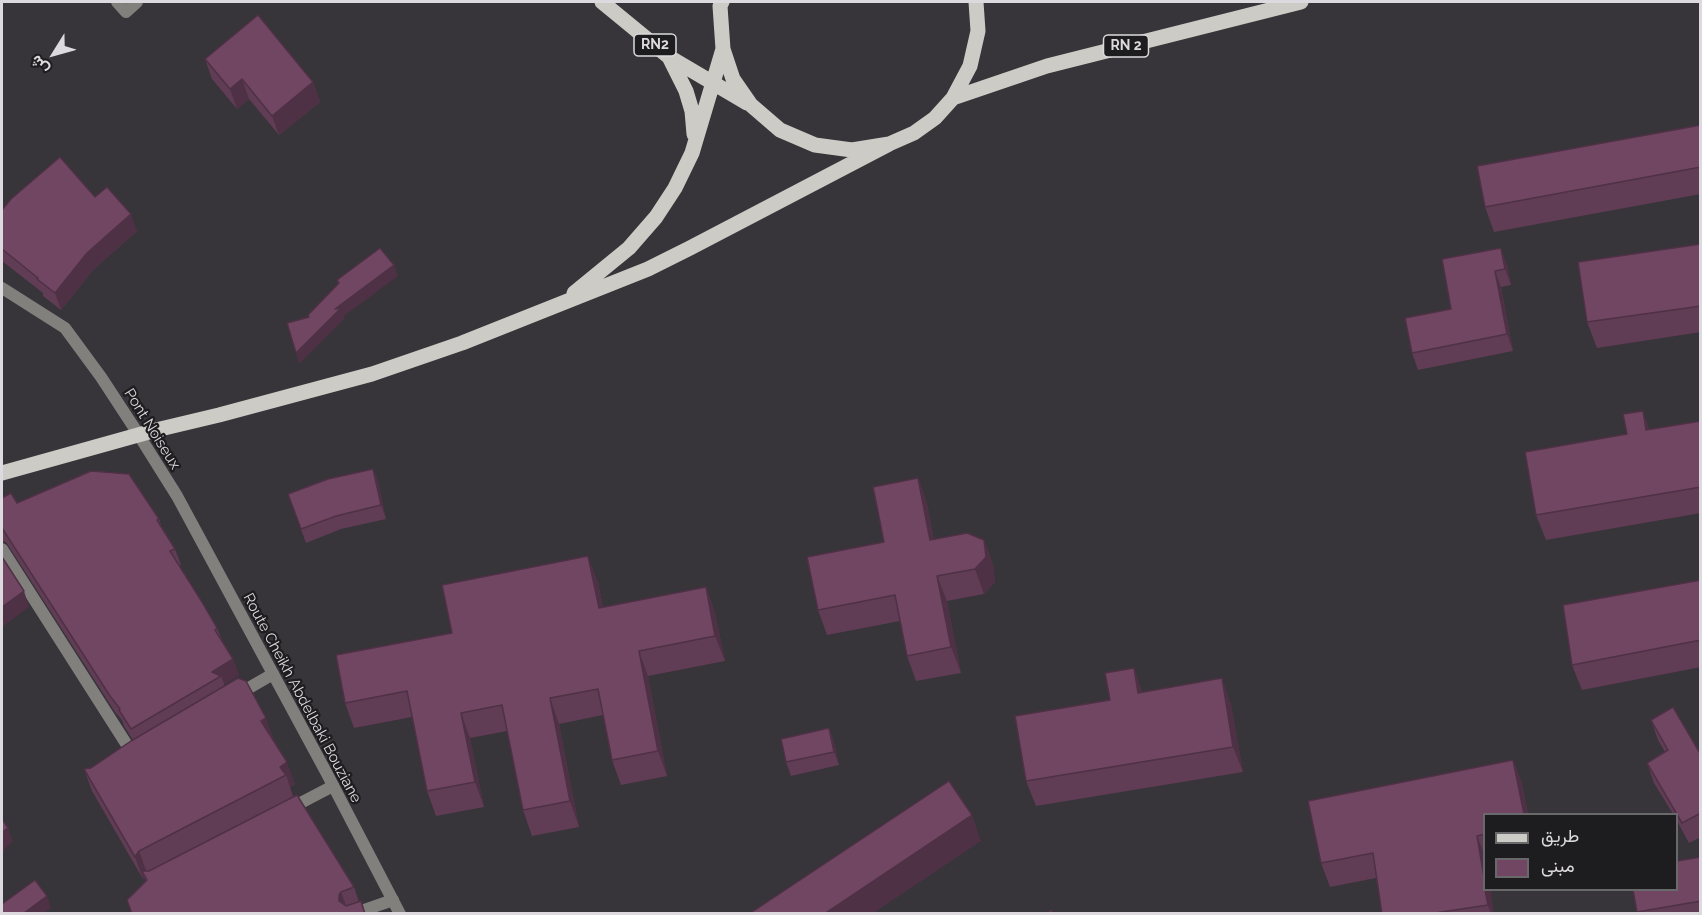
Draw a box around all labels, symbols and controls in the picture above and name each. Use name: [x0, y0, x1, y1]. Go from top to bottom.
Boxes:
north arrow: [24, 24, 84, 84]
road number: RN2: [634, 34, 676, 56]
road number: RN 2: [1104, 35, 1148, 57]
text: ش: [26, 52, 53, 79]
street label: Pont Noiseux: [120, 385, 184, 473]
street label: Route Cheikh Abdelbaki Bouziane: [239, 590, 365, 806]
legend: [1483, 813, 1678, 891]
text: طريق: [1541, 825, 1579, 846]
text: مبنى: [1541, 855, 1575, 876]

